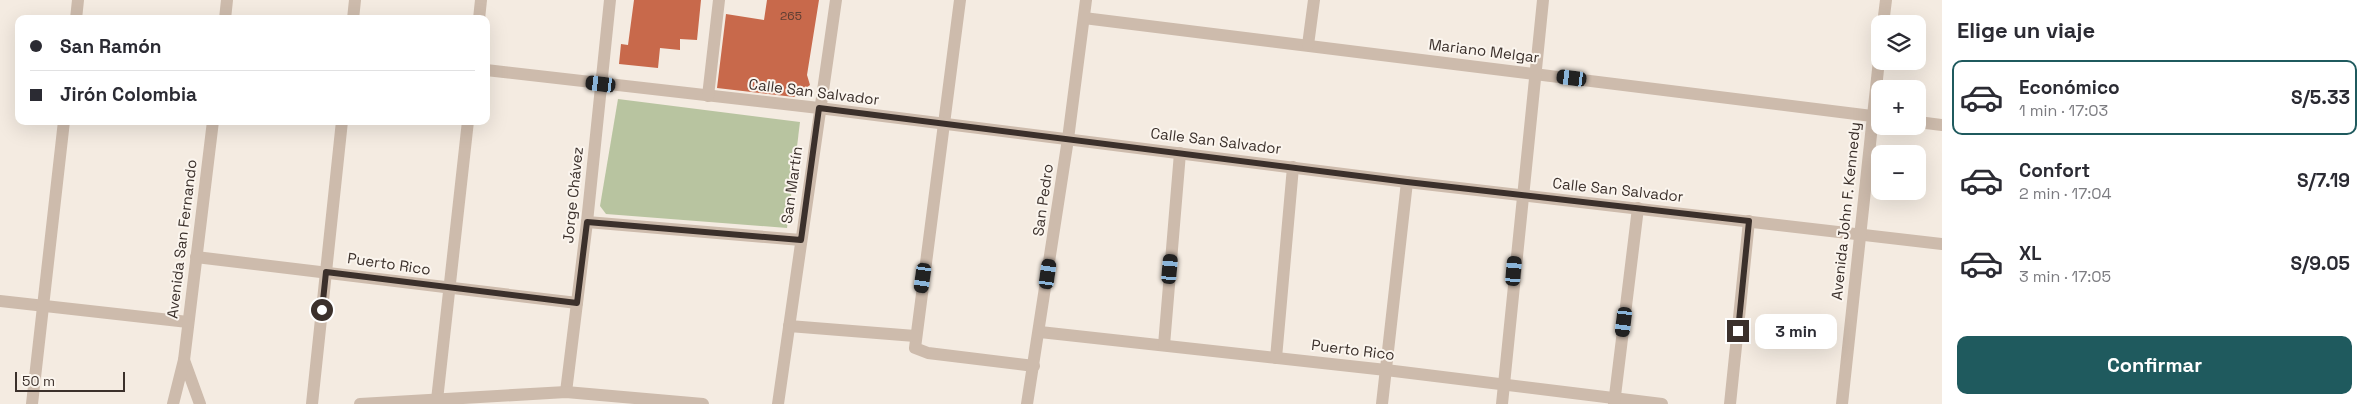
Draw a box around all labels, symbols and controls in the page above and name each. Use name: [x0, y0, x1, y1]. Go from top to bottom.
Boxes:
house number: 265: [780, 8, 802, 24]
map controls: [1871, 15, 1926, 200]
button: layers: [1871, 15, 1926, 70]
text: Elige un viaje: [1957, 16, 2095, 44]
text: San Ramón: [60, 34, 162, 59]
street label: Mariano Melgar: [1428, 34, 1541, 67]
car: [1556, 69, 1587, 87]
street label: Calle San Salvador: [748, 74, 881, 109]
car: [585, 75, 616, 93]
icon: car: [1959, 75, 2004, 120]
text: Económico: [2019, 75, 2120, 100]
button: +: [1871, 80, 1926, 135]
text: Jirón Colombia: [60, 82, 197, 107]
text: S/5.33: [2291, 85, 2350, 110]
text: 1 min · 17:03: [2019, 100, 2108, 121]
street label: Avenida John F. Kennedy: [1827, 121, 1864, 301]
street label: Calle San Salvador: [1150, 123, 1283, 158]
street label: San Martín: [777, 145, 806, 225]
button: −: [1871, 145, 1926, 200]
street label: Jorge Chávez: [558, 146, 587, 244]
street label: Avenida San Fernando: [162, 158, 201, 320]
icon: car: [1959, 158, 2004, 203]
text: Confort: [2019, 158, 2090, 183]
street label: San Pedro: [1028, 163, 1057, 237]
text: S/7.19: [2297, 168, 2350, 193]
street label: Calle San Salvador: [1552, 173, 1685, 206]
text: 2 min · 17:04: [2019, 183, 2111, 204]
icon: car: [1959, 241, 2004, 286]
text: XL: [2019, 241, 2042, 266]
street label: Puerto Rico: [346, 248, 432, 279]
text: S/9.05: [2291, 251, 2350, 276]
car: [1161, 253, 1178, 285]
car: [1505, 255, 1522, 287]
car: [1038, 258, 1057, 290]
car: [913, 262, 932, 294]
text: 3 min · 17:05: [2019, 266, 2111, 287]
route start: [311, 299, 333, 321]
car: [1614, 306, 1633, 338]
callout: 3 min: [1756, 314, 1838, 348]
route end: [1727, 320, 1749, 342]
text: 3 min: [1775, 321, 1817, 342]
street label: Puerto Rico: [1310, 335, 1396, 364]
button: Confirmar: [1957, 336, 2352, 394]
scale bar: [15, 369, 125, 392]
text: 50 m: [22, 372, 55, 390]

